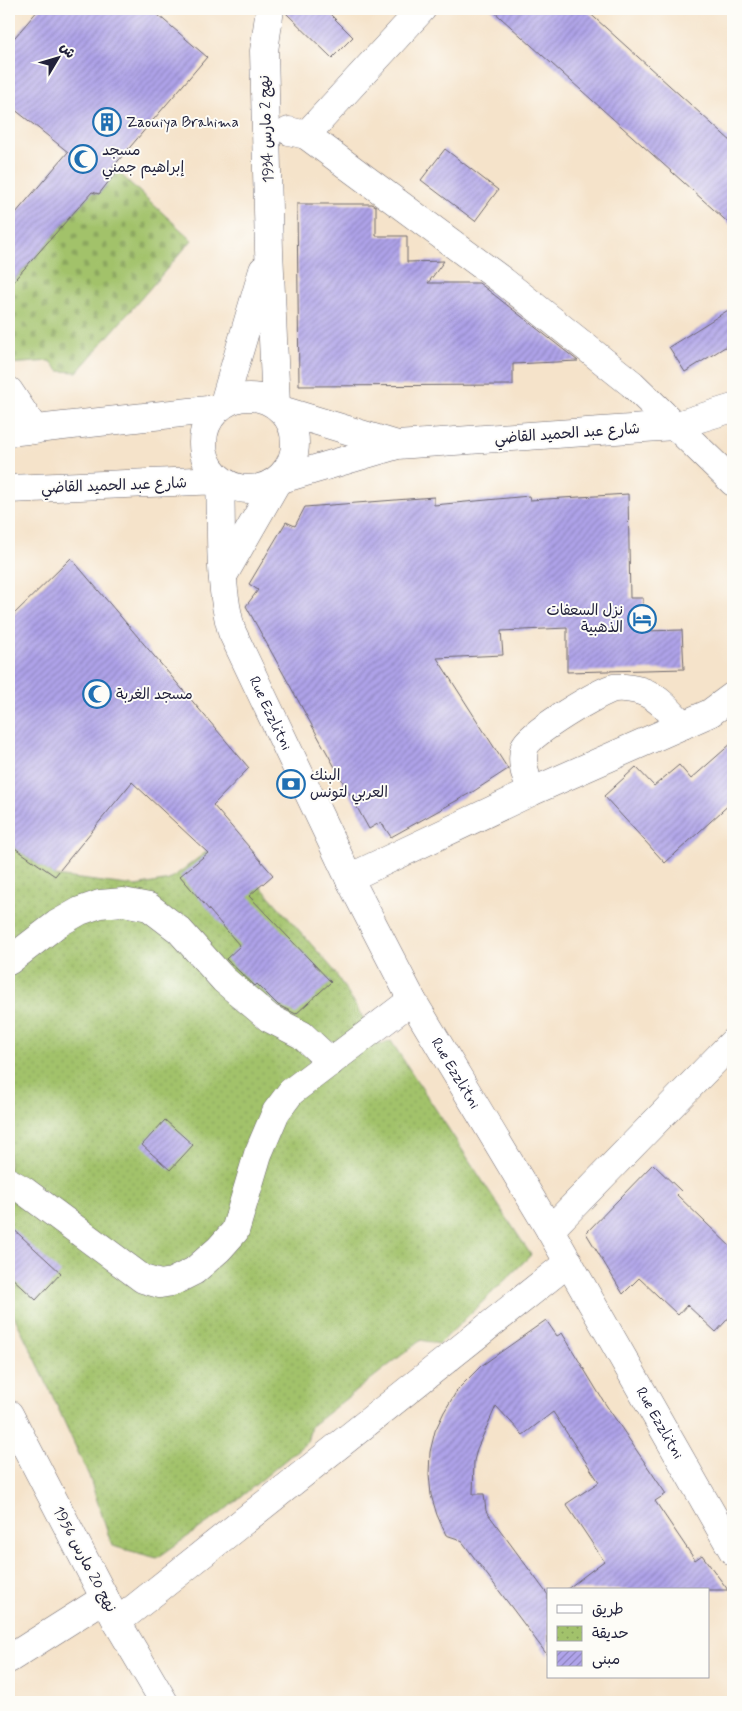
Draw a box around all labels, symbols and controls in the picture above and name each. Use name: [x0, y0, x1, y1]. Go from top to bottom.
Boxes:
north arrow: [32, 32, 82, 82]
text: ش: [56, 39, 79, 62]
street label: نهج 2 مارس 1934: [255, 75, 279, 183]
building icon: Zaouiya Brahima: [92, 107, 122, 137]
place label: Zaouiya Brahima: [126, 113, 239, 133]
place label: مسجد إبراهيم جمني: [102, 141, 184, 180]
mosque icon: مسجد إبراهيم جمني: [68, 144, 98, 174]
street label: شارع عبد الحميد القاضي: [494, 419, 641, 451]
street label: شارع عبد الحميد القاضي: [41, 473, 187, 501]
place label: نزل السعفات الذهبية: [546, 601, 623, 638]
hotel icon: نزل السعفات الذهبية: [627, 604, 657, 634]
street label: Rue Ezzlitni: [244, 673, 296, 754]
mosque icon: مسجد الغربة: [82, 679, 112, 709]
place label: مسجد الغربة: [116, 685, 193, 705]
place label: البنك العربي لتونس: [310, 766, 388, 805]
bank icon: البنك العربي لتونس: [276, 769, 306, 799]
street label: Rue Ezzlitni: [426, 1034, 484, 1113]
street label: Rue Ezzlitni: [631, 1384, 687, 1463]
street label: نهج 20 مارس 1956: [48, 1503, 121, 1616]
legend: [547, 1588, 710, 1678]
text: طريق: [592, 1600, 624, 1620]
text: حديقة: [592, 1624, 629, 1644]
text: مبنى: [592, 1650, 620, 1670]

